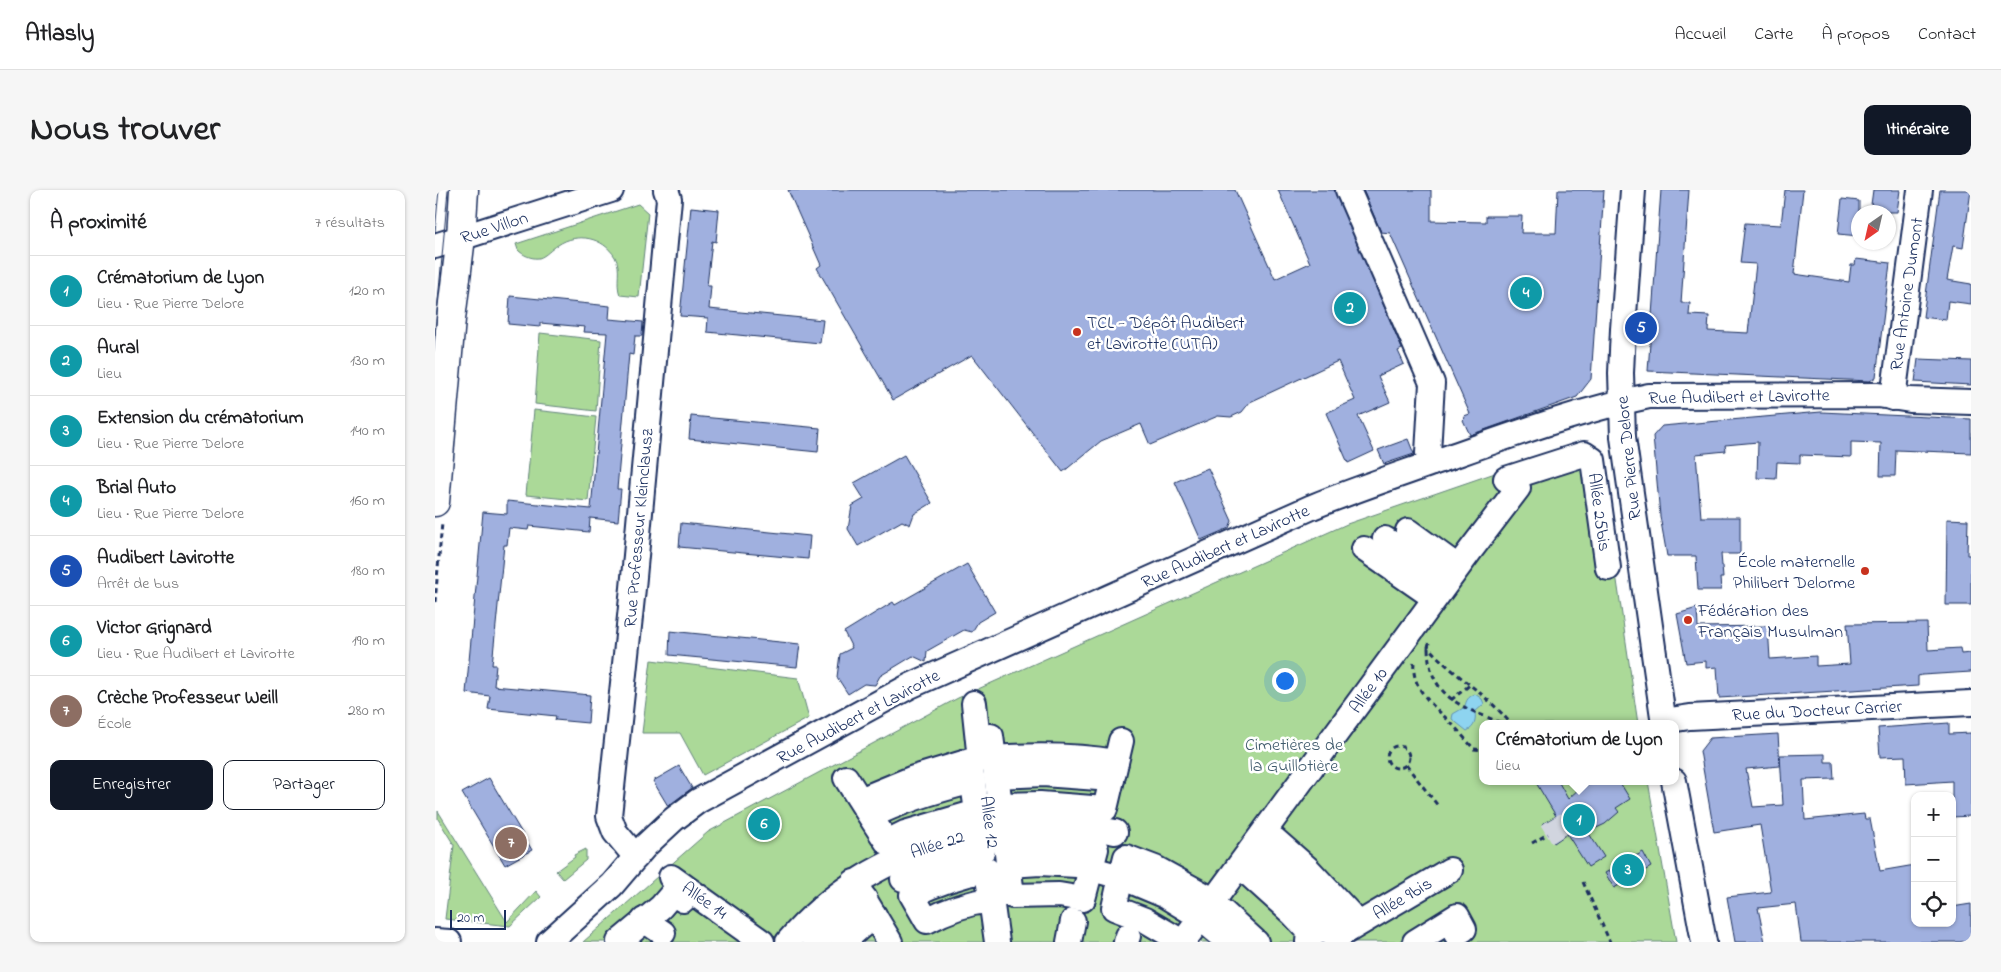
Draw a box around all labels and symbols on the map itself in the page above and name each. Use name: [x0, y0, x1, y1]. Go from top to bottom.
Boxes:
north arrow: [1851, 205, 1896, 250]
street label: Rue Villon: [457, 206, 532, 252]
street label: Rue Antoine Dumont: [1884, 216, 1932, 373]
pin: 4: [1510, 274, 1542, 312]
pin: 2: [1334, 289, 1366, 327]
pin: 5: [1625, 309, 1657, 347]
place label: TCL - Dépôt Audibert et Lavirotte (UTA): [1087, 311, 1244, 358]
marker: TCL - Dépôt Audibert et Lavirotte (UTA): [1071, 326, 1083, 338]
street label: Rue Audibert et Lavirotte: [1648, 383, 1831, 413]
street label: Rue Pierre Delore: [1610, 394, 1649, 521]
street label: Rue Professeur Kleinclausz: [618, 427, 662, 629]
street label: Allée 25bis: [1580, 471, 1616, 553]
street label: Rue Audibert et Lavirotte: [1138, 499, 1315, 597]
place label: École maternelle Philibert Delorme: [1733, 550, 1856, 597]
marker: École maternelle Philibert Delorme: [1859, 565, 1871, 577]
place label: Fédération des Français Musulman: [1697, 599, 1843, 646]
marker: Fédération des Français Musulman: [1682, 614, 1694, 626]
street label: Rue Audibert et Lavirotte: [773, 663, 946, 772]
street label: Allée 10: [1344, 663, 1395, 720]
your location: [1272, 668, 1298, 694]
street label: Rue du Docteur Carrier: [1731, 695, 1903, 729]
park label: Cimetières de la Guillotière: [1245, 733, 1344, 780]
street label: Allée 12: [971, 795, 1005, 850]
pin: 1: [1563, 801, 1595, 839]
pin: 6: [748, 805, 780, 843]
pin: 7: [495, 824, 527, 862]
street label: Allée 22: [907, 825, 968, 867]
pin: 3: [1612, 851, 1644, 889]
street label: Allée 9bis: [1368, 872, 1438, 928]
street label: Allée 14: [676, 876, 733, 927]
scale bar: [450, 907, 506, 930]

